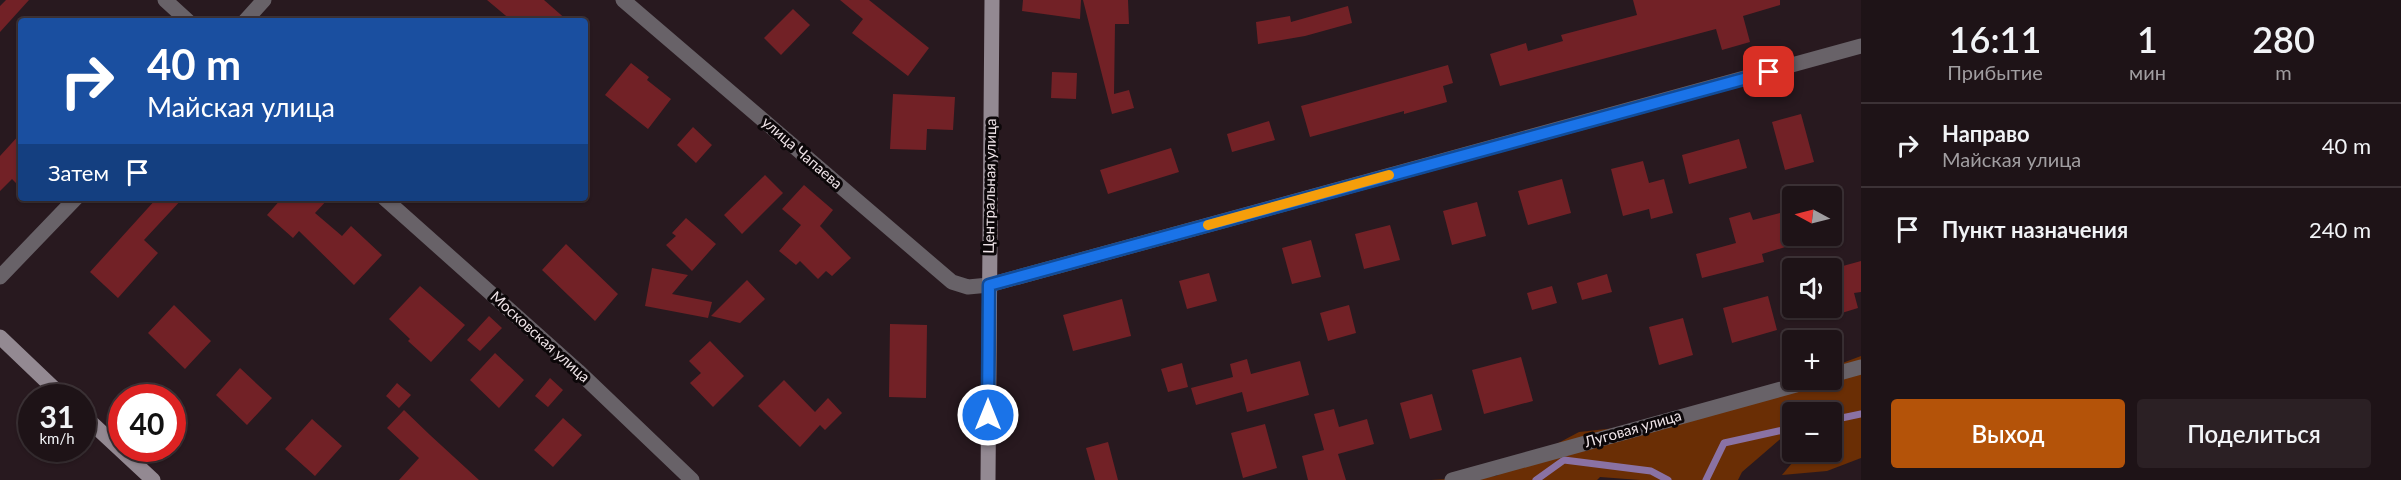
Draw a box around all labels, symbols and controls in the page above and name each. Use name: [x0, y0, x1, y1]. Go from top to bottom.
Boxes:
text: 16:11: [1949, 17, 2041, 61]
text: 1: [2137, 17, 2158, 61]
text: 280: [2252, 17, 2315, 61]
text: 40 m: [147, 39, 241, 89]
icon: right: [48, 42, 126, 120]
pin: [1743, 46, 1794, 97]
icon: arrive: [1752, 55, 1785, 88]
text: Прибытие: [1947, 60, 2043, 84]
text: мин: [2129, 60, 2166, 84]
text: m: [2275, 60, 2292, 84]
text: Майская улица: [147, 90, 335, 123]
street label: улица Чапаева: [759, 112, 847, 192]
street label: Центральная улица: [979, 118, 999, 254]
text: Направо: [1942, 120, 2030, 147]
icon: right: [1891, 129, 1924, 162]
text: 40 m: [2322, 132, 2371, 159]
text: Майская улица: [1942, 147, 2081, 171]
icon: arrive: [121, 156, 154, 189]
text: Затем: [48, 159, 109, 186]
north arrow: [1782, 186, 1842, 246]
map controls: [1782, 186, 1842, 462]
icon: arrive: [1891, 213, 1924, 246]
text: Пункт назначения: [1942, 216, 2128, 243]
text: 240 m: [2309, 216, 2371, 243]
button: sound: [1782, 258, 1842, 318]
street label: Московская улица: [487, 287, 594, 386]
button: +: [1782, 330, 1842, 390]
position arrow: [956, 383, 1020, 447]
speed limit sign: 40: [108, 384, 186, 462]
text: 31: [40, 398, 74, 434]
button: Выход: [1891, 399, 2125, 468]
button: Поделиться: [2137, 399, 2371, 468]
button: −: [1782, 402, 1842, 462]
street label: Луговая улица: [1581, 406, 1683, 451]
text: km/h: [39, 429, 75, 447]

